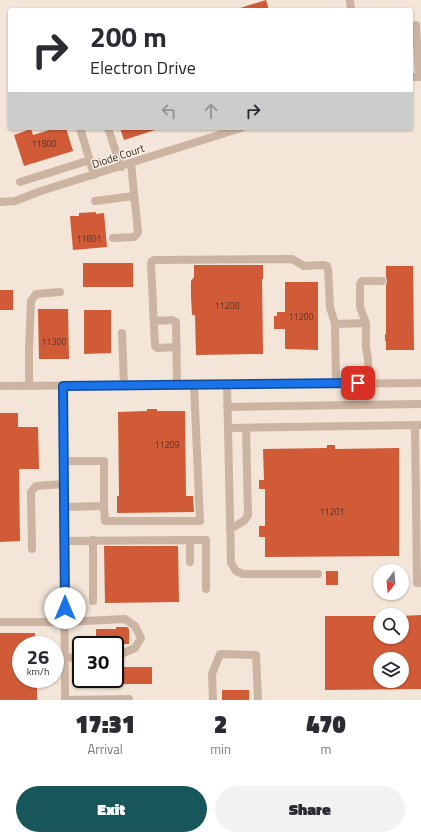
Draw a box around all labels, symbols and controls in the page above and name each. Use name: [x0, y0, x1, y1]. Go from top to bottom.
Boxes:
text: 200 m: [90, 15, 167, 58]
icon: right: [24, 24, 76, 76]
text: Electron Drive: [90, 54, 196, 81]
icon: left: [158, 100, 180, 122]
icon: ahead: [200, 100, 222, 122]
icon: right: [242, 100, 264, 122]
house number: 11800: [31, 137, 57, 150]
street label: Diode Court: [90, 140, 146, 172]
house number: 11801: [76, 232, 102, 245]
house number: 11208: [214, 299, 240, 312]
house number: 11200: [288, 310, 314, 323]
house number: 11300: [41, 335, 67, 348]
pin: [341, 366, 375, 400]
icon: arrive: [347, 372, 369, 394]
house number: 11209: [154, 438, 180, 451]
house number: 11201: [319, 505, 345, 518]
north arrow: [373, 564, 409, 600]
map controls: [373, 564, 409, 688]
position arrow: [44, 587, 86, 629]
button: search: [373, 608, 409, 644]
speed limit sign: 30: [72, 636, 124, 688]
text: 26: [27, 641, 49, 672]
button: layers: [373, 652, 409, 688]
text: km/h: [27, 664, 49, 679]
text: 17:31: [75, 706, 135, 742]
text: 2: [214, 706, 227, 742]
text: 470: [306, 706, 346, 742]
text: Arrival: [87, 739, 123, 759]
text: min: [210, 739, 231, 759]
text: m: [320, 739, 331, 759]
button: Exit: [16, 786, 207, 832]
button: Share: [215, 786, 405, 832]

